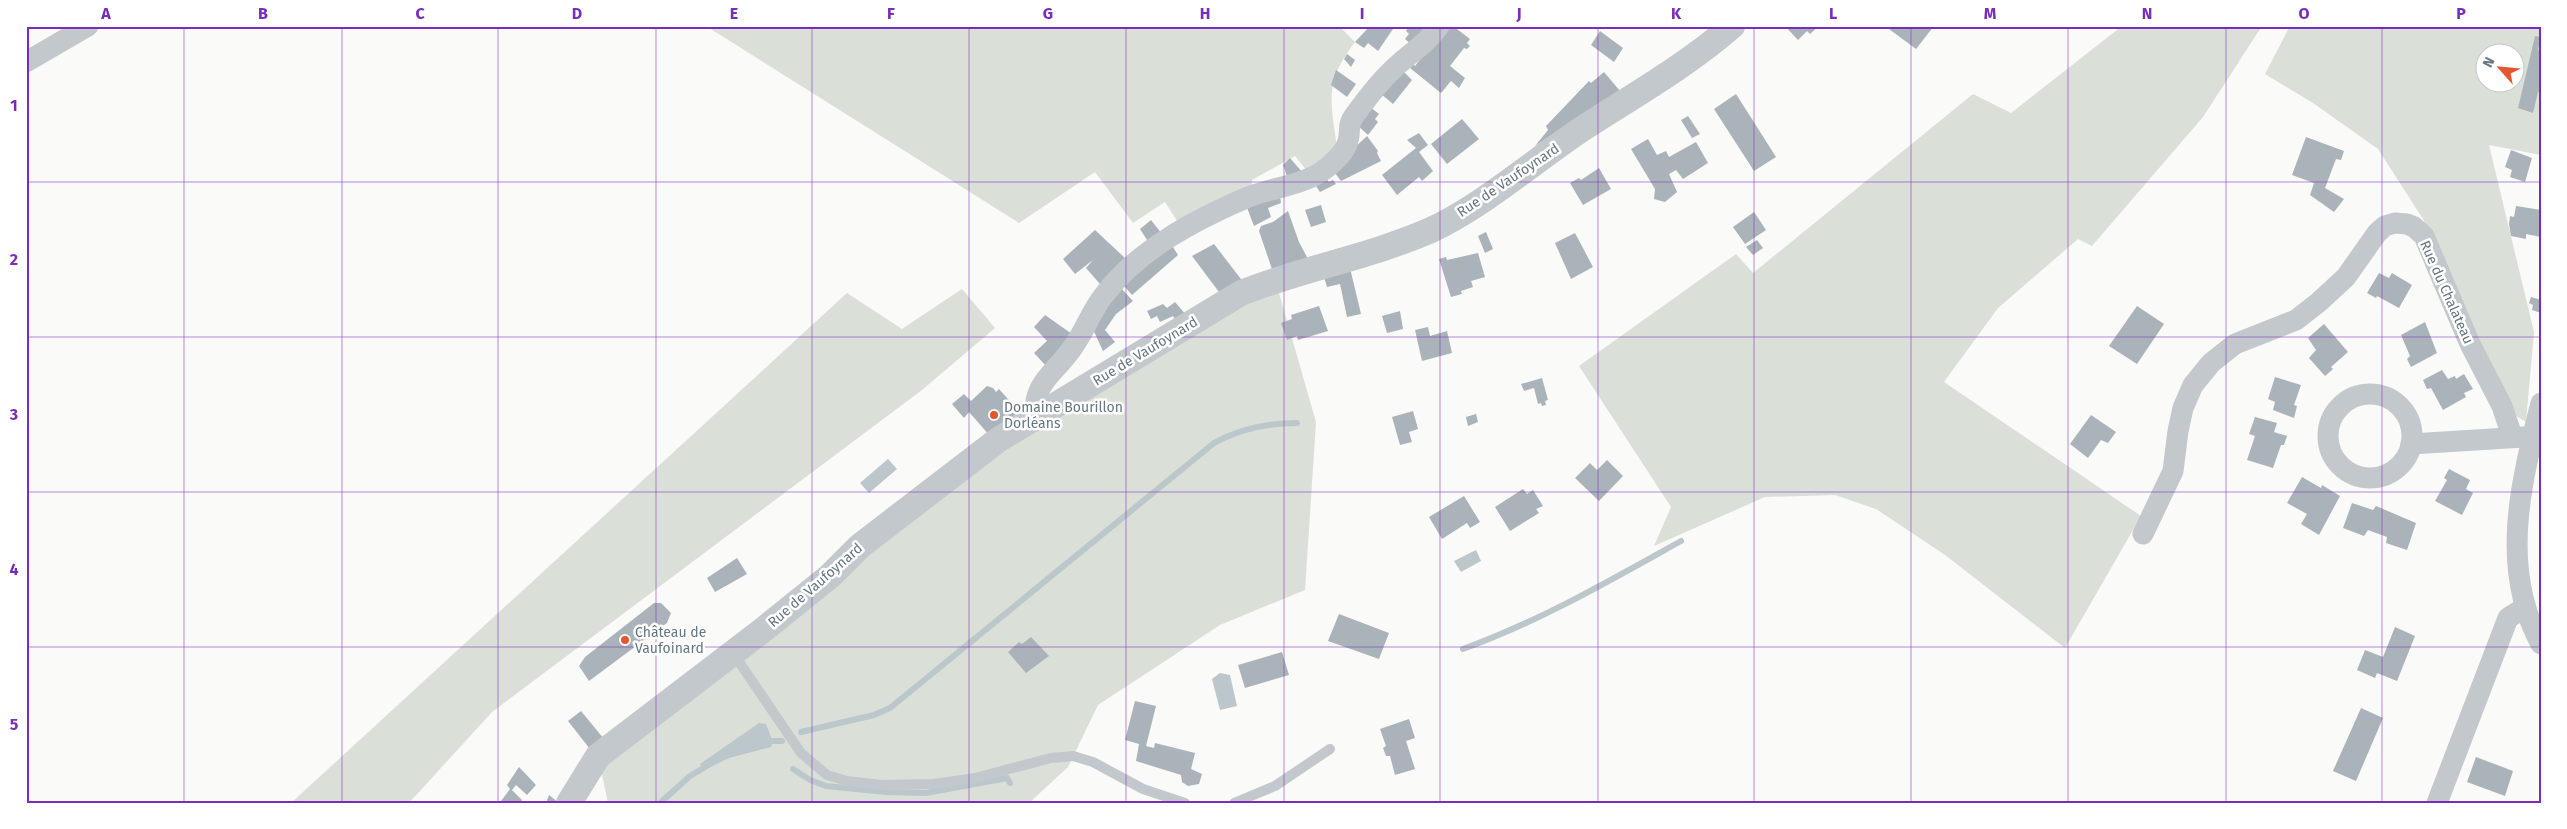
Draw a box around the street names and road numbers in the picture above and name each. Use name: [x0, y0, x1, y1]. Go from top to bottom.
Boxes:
street label: Rue de Vaufoynard: [1454, 140, 1563, 221]
street label: Rue du Chalateau: [2416, 238, 2477, 347]
street label: Rue de Vaufoynard: [1090, 313, 1201, 389]
street label: Rue de Vaufoynard: [765, 540, 866, 631]

